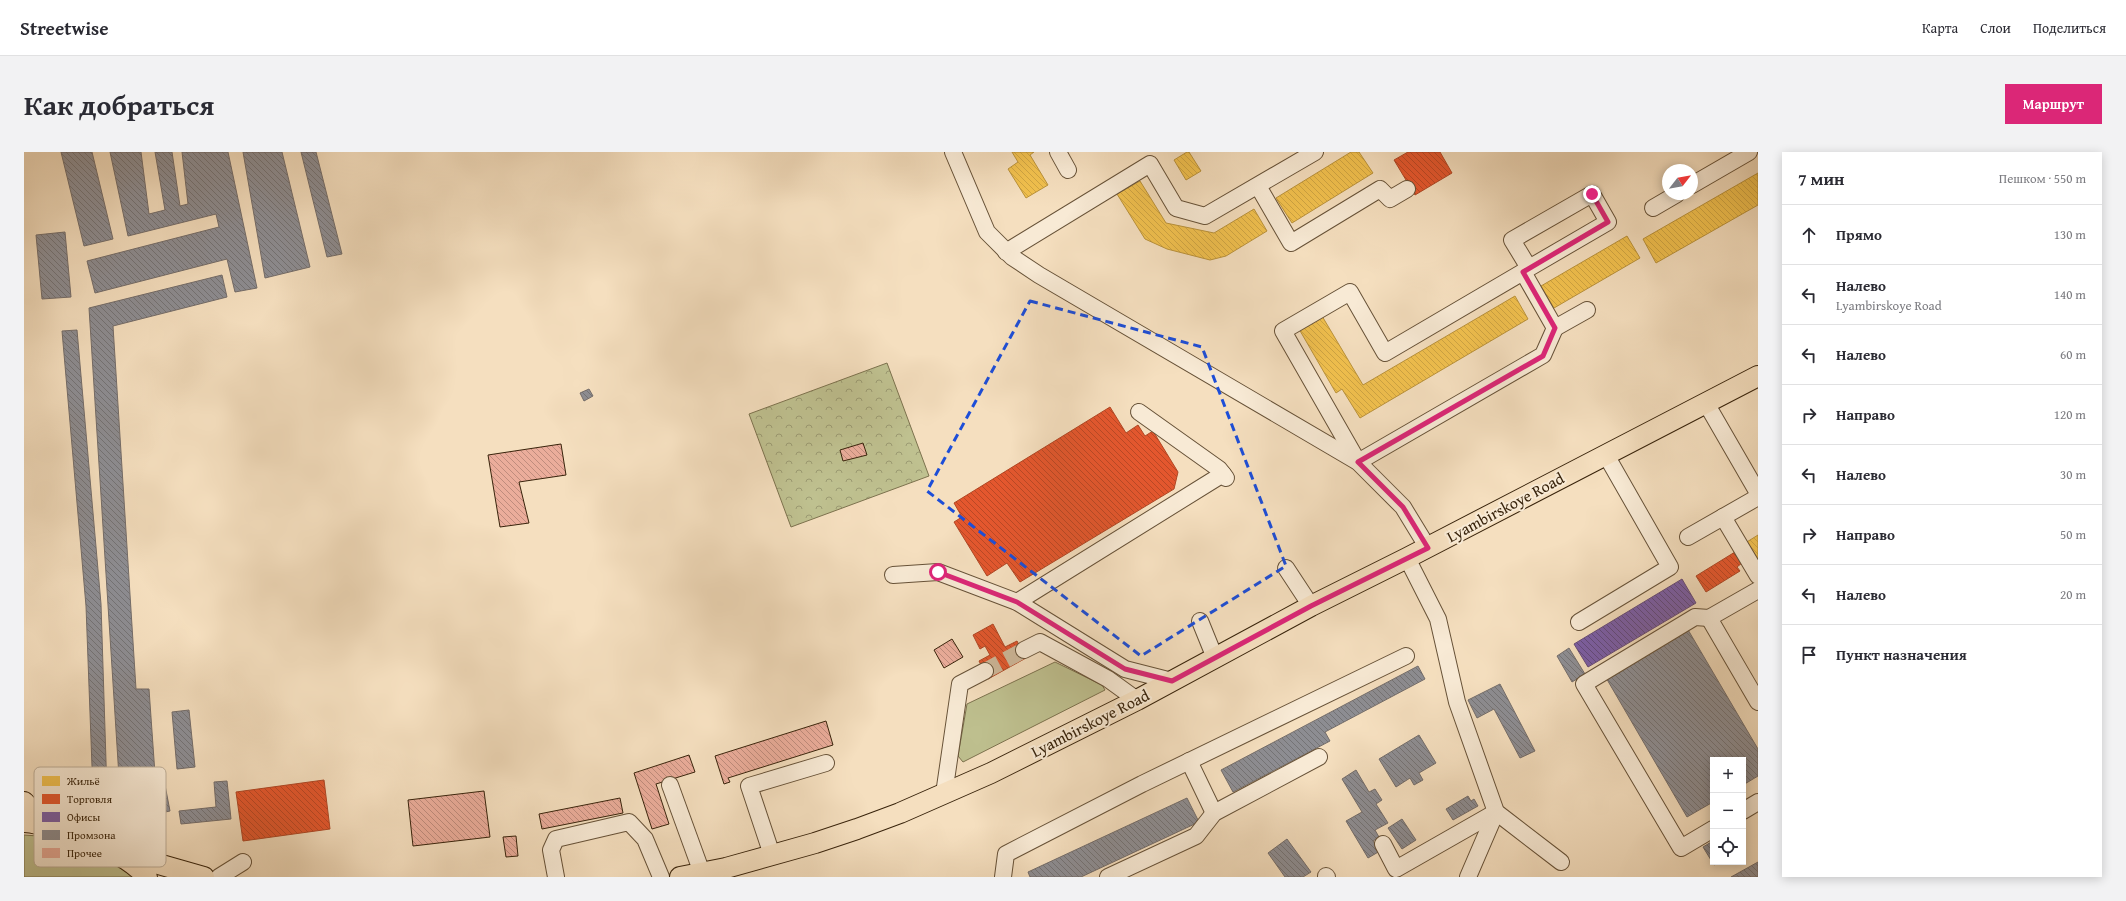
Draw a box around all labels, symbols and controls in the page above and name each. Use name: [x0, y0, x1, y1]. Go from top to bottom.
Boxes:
text: Streetwise: [20, 14, 109, 42]
text: Карта: [1922, 18, 1958, 38]
text: Слои: [1980, 18, 2011, 38]
text: Поделиться: [2033, 18, 2106, 38]
text: Как добраться: [24, 84, 214, 125]
button: Маршрут: [2005, 84, 2102, 124]
north arrow: [1662, 164, 1698, 200]
text: 7 мин: [1798, 166, 1844, 191]
text: Пешком · 550 m: [1999, 169, 2086, 188]
route end: [1583, 185, 1601, 203]
icon: ahead: [1798, 224, 1820, 246]
text: Прямо: [1836, 224, 1882, 245]
text: 130 m: [2054, 225, 2086, 244]
text: Налево: [1836, 275, 1886, 296]
icon: left: [1798, 284, 1820, 306]
text: 140 m: [2054, 285, 2086, 304]
text: Lyambirskoye Road: [1836, 296, 1942, 315]
icon: left: [1798, 344, 1820, 366]
text: Налево: [1836, 344, 1886, 365]
text: 60 m: [2060, 345, 2086, 364]
icon: right: [1798, 404, 1820, 426]
text: Направо: [1836, 404, 1895, 425]
text: 120 m: [2054, 405, 2086, 424]
icon: left: [1798, 464, 1820, 486]
text: Налево: [1836, 464, 1886, 485]
text: 30 m: [2060, 465, 2086, 484]
street label: Lyambirskoye Road: [1442, 466, 1568, 548]
icon: right: [1798, 524, 1820, 546]
text: Направо: [1836, 524, 1895, 545]
text: 50 m: [2060, 525, 2086, 544]
route start: [929, 563, 947, 581]
icon: left: [1798, 584, 1820, 606]
text: Налево: [1836, 584, 1886, 605]
text: 20 m: [2060, 585, 2086, 604]
icon: arrive: [1798, 644, 1820, 666]
text: Пункт назначения: [1836, 644, 1967, 665]
street label: Lyambirskoye Road: [1027, 683, 1154, 763]
map controls: [1710, 757, 1746, 865]
button: +: [1710, 757, 1746, 793]
legend: [34, 767, 166, 867]
text: Жильё: [66, 773, 100, 789]
text: Торговля: [67, 791, 112, 807]
button: −: [1710, 793, 1746, 829]
text: Офисы: [67, 809, 100, 825]
text: Промзона: [67, 827, 116, 843]
button: locate: [1710, 829, 1746, 865]
text: Прочее: [67, 845, 102, 861]

